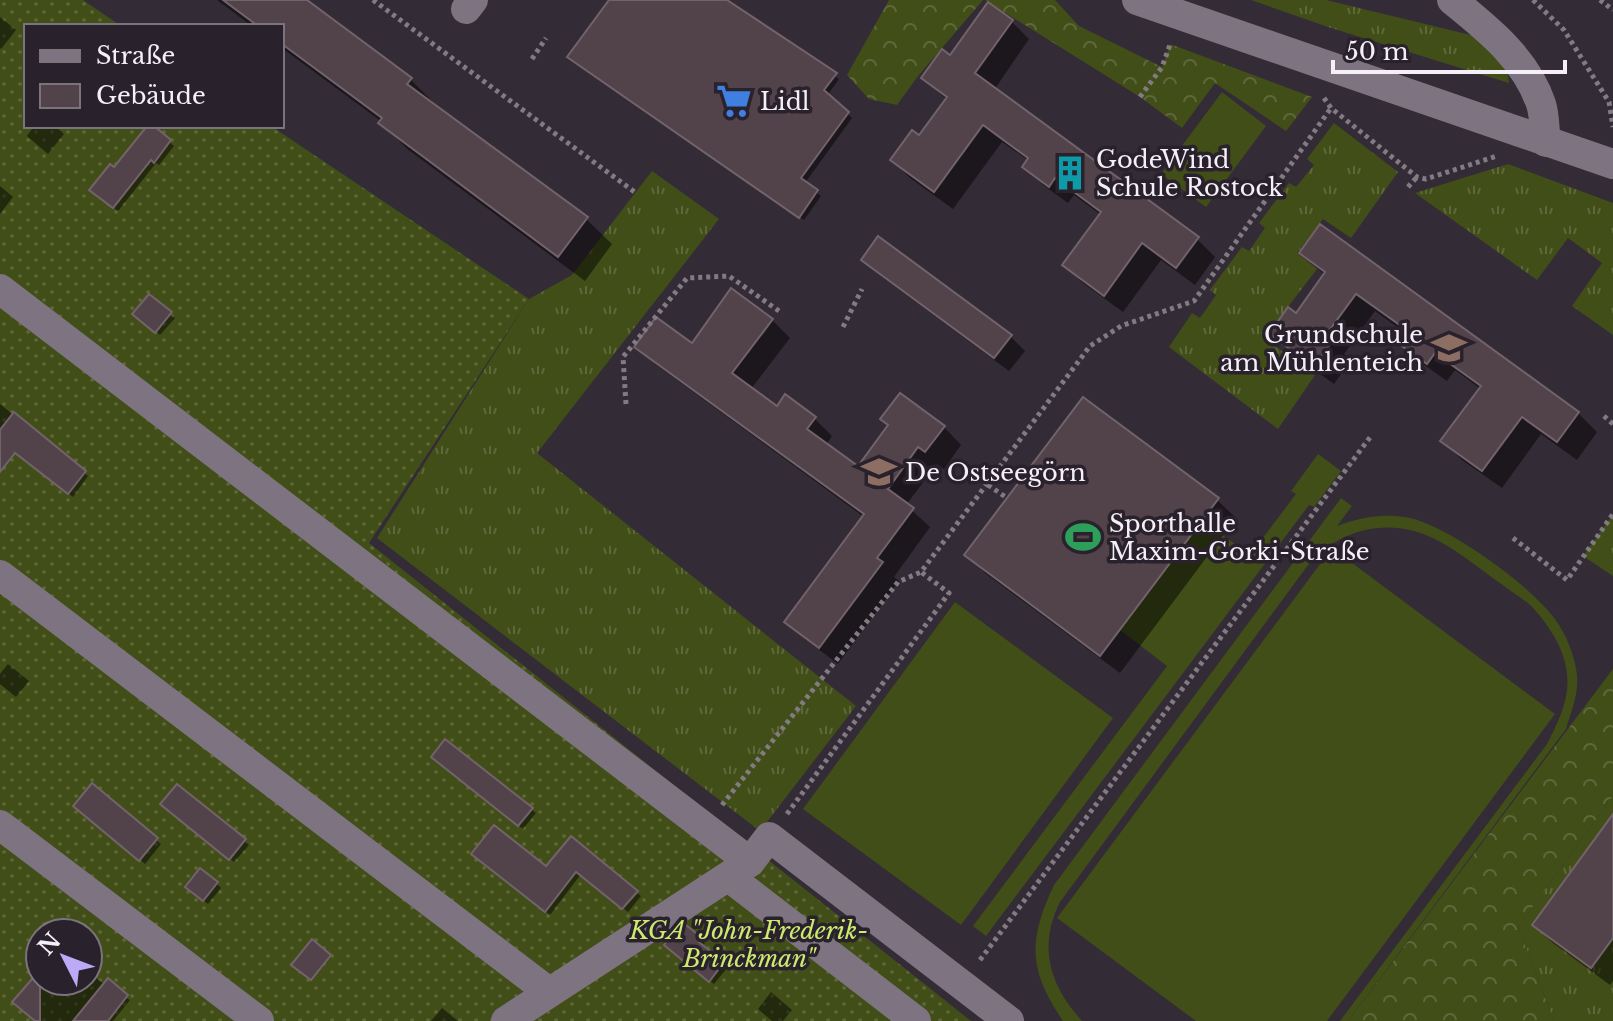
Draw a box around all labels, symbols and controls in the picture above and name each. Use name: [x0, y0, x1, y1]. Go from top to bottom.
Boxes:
legend: [24, 24, 284, 128]
scale bar: [1333, 24, 1565, 74]
text: 50 m: [1345, 37, 1409, 66]
text: Straße: [96, 41, 175, 70]
text: Gebäude: [96, 81, 206, 110]
supermarket icon: Lidl: [715, 82, 753, 120]
place label: Lidl: [760, 87, 810, 116]
place label: GodeWind Schule Rostock: [1096, 145, 1283, 202]
building icon: GodeWind Schule Rostock: [1051, 154, 1089, 192]
place label: Grundschule am Mühlenteich: [1220, 320, 1423, 377]
school or university icon: Grundschule am Mühlenteich: [1430, 329, 1468, 367]
school or university icon: De Ostseegörn: [860, 453, 898, 491]
place label: De Ostseegörn: [905, 458, 1086, 487]
place label: Sporthalle Maxim-Gorki-Straße: [1109, 509, 1370, 566]
sports icon: Sporthalle Maxim-Gorki-Straße: [1064, 518, 1102, 556]
park label: KGA "John-Frederik- Brinckman": [628, 916, 869, 973]
north arrow: [24, 917, 104, 997]
text: N: [33, 927, 67, 961]

